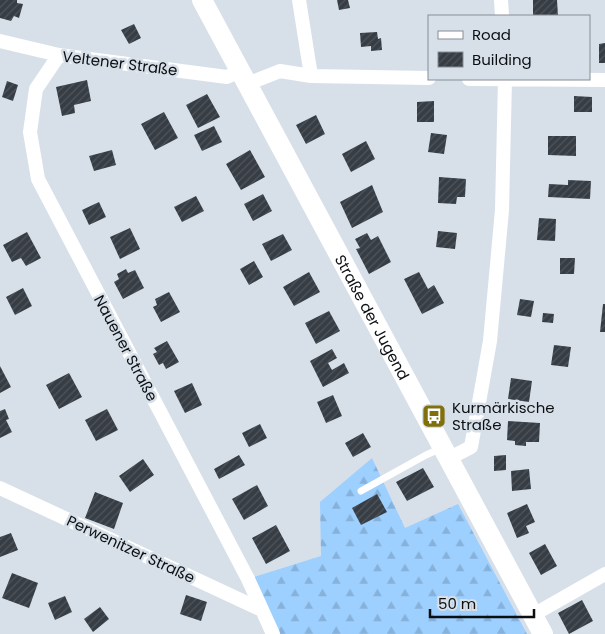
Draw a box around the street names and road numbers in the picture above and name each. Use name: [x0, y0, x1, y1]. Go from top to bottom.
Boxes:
street label: Veltener Straße: [61, 46, 179, 80]
street label: Straße der Jugend: [330, 251, 415, 383]
street label: Nauener Straße: [89, 291, 163, 405]
street label: Perwenitzer Straße: [63, 510, 199, 588]

